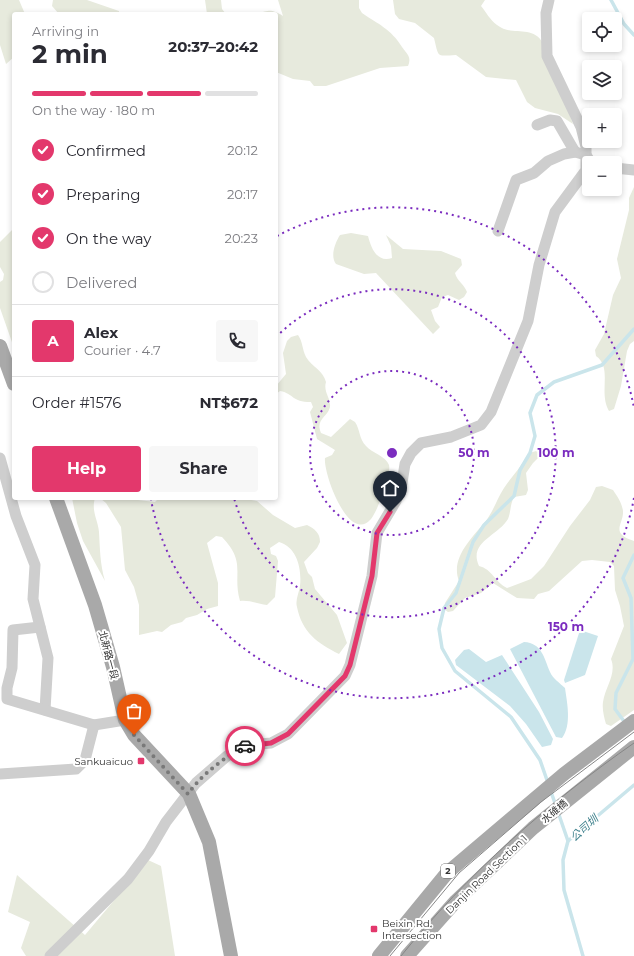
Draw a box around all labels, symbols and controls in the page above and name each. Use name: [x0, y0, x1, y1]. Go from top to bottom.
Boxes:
map controls: [582, 12, 622, 196]
button: locate: [582, 12, 622, 52]
text: Arriving in: [32, 23, 99, 39]
text: 20:37–20:42: [168, 37, 258, 56]
text: 2 min: [32, 38, 108, 70]
button: layers: [582, 60, 622, 100]
text: On the way · 180 m: [32, 102, 155, 118]
button: +: [582, 108, 622, 148]
icon: check: [32, 139, 54, 161]
text: Confirmed: [66, 141, 146, 160]
text: 20:12: [227, 142, 258, 158]
button: −: [582, 156, 622, 196]
icon: check: [32, 183, 54, 205]
text: Preparing: [66, 185, 141, 204]
text: 20:17: [227, 186, 258, 202]
icon: check: [32, 227, 54, 249]
text: On the way: [66, 229, 151, 248]
text: 20:23: [225, 230, 258, 246]
text: Delivered: [66, 273, 138, 292]
button: phone: [216, 320, 258, 362]
text: Alex: [84, 323, 118, 342]
text: A: [47, 331, 59, 350]
text: Courier · 4.7: [84, 342, 161, 358]
text: Order #1576: [32, 393, 121, 412]
text: NT$672: [199, 393, 258, 412]
text: 50 m: [458, 445, 490, 460]
text: 100 m: [538, 445, 574, 460]
button: Help: [32, 446, 141, 492]
button: Share: [149, 446, 258, 492]
centre of rings: [385, 446, 399, 460]
pin: [373, 471, 407, 512]
icon: home: [379, 477, 401, 499]
text: 150 m: [548, 619, 584, 634]
street label: 北新路一段: [96, 629, 121, 681]
pin: [117, 694, 151, 735]
icon: bag: [123, 700, 145, 722]
courier: [225, 726, 265, 766]
icon: car: [234, 735, 256, 757]
place label: Sankuaicuo: [74, 755, 133, 768]
marker: Sankuaicuo: [136, 756, 146, 766]
street label: 水碓橋: [539, 797, 570, 826]
water label: 公司圳: [567, 810, 602, 844]
street label: Danjin Road Section 1: [443, 832, 530, 917]
road number: 2: [441, 864, 455, 878]
place label: Beixin Rd. Intersection: [382, 917, 442, 942]
marker: Beixin Rd. Intersection: [369, 924, 379, 934]

